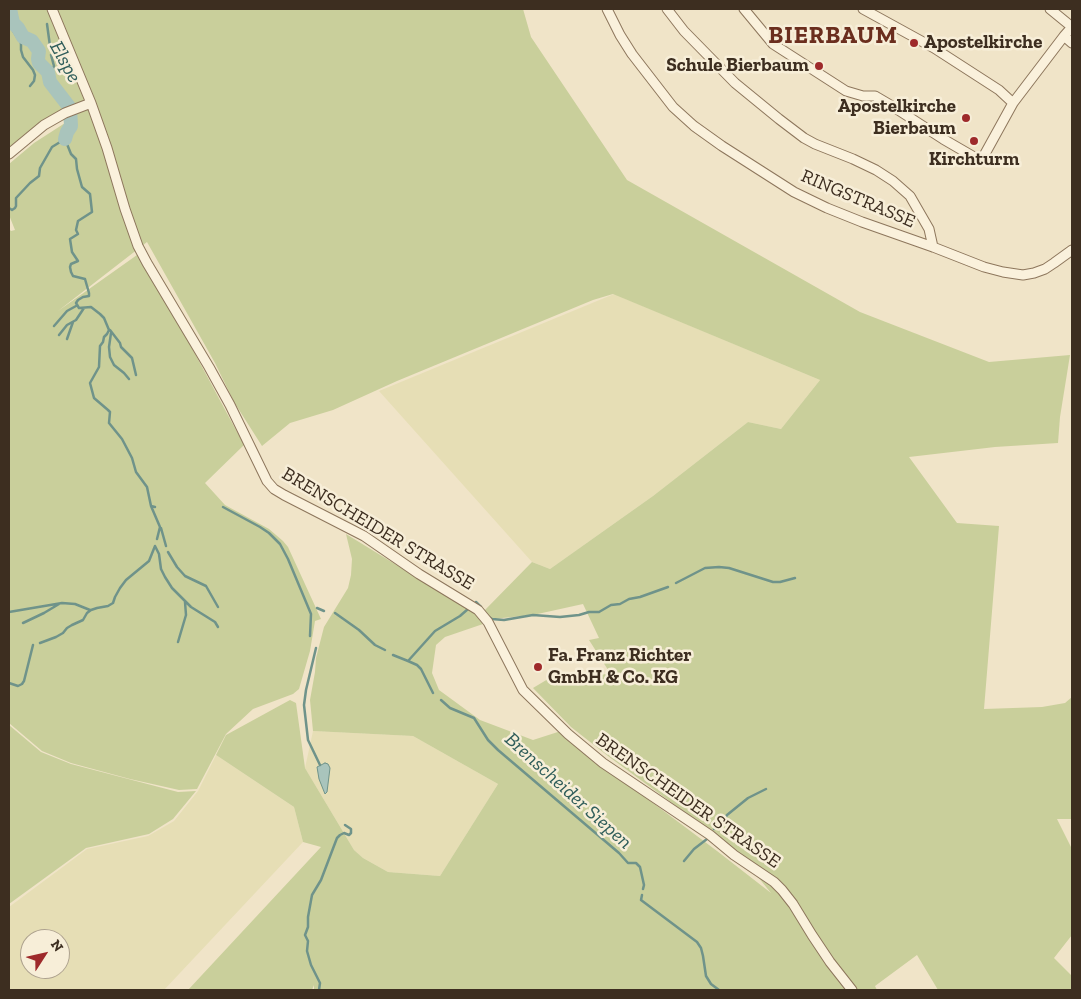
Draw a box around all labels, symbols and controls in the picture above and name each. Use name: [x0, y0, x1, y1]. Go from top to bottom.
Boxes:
district label: BIERBAUM: [767, 22, 899, 50]
place label: Apostelkirche: [924, 32, 1042, 54]
water label: Elspe: [44, 37, 86, 87]
marker: Apostelkirche: [908, 37, 920, 49]
place label: Schule Bierbaum: [666, 55, 809, 77]
marker: Schule Bierbaum: [813, 60, 825, 72]
place label: Apostelkirche Bierbaum: [838, 96, 956, 140]
marker: Apostelkirche Bierbaum: [960, 112, 972, 124]
marker: Kirchturm: [968, 135, 980, 147]
place label: Kirchturm: [929, 149, 1019, 171]
street label: RINGSTRASSE: [797, 165, 919, 233]
street label: BRENSCHEIDER STRASSE: [278, 463, 478, 595]
place label: Fa. Franz Richter GmbH & Co. KG: [548, 645, 692, 689]
marker: Fa. Franz Richter GmbH & Co. KG: [532, 661, 544, 673]
water label: Brenscheider Siepen: [499, 728, 637, 854]
street label: BRENSCHEIDER STRASSE: [591, 729, 785, 873]
north arrow: [20, 929, 70, 979]
text: N: [47, 936, 67, 955]

